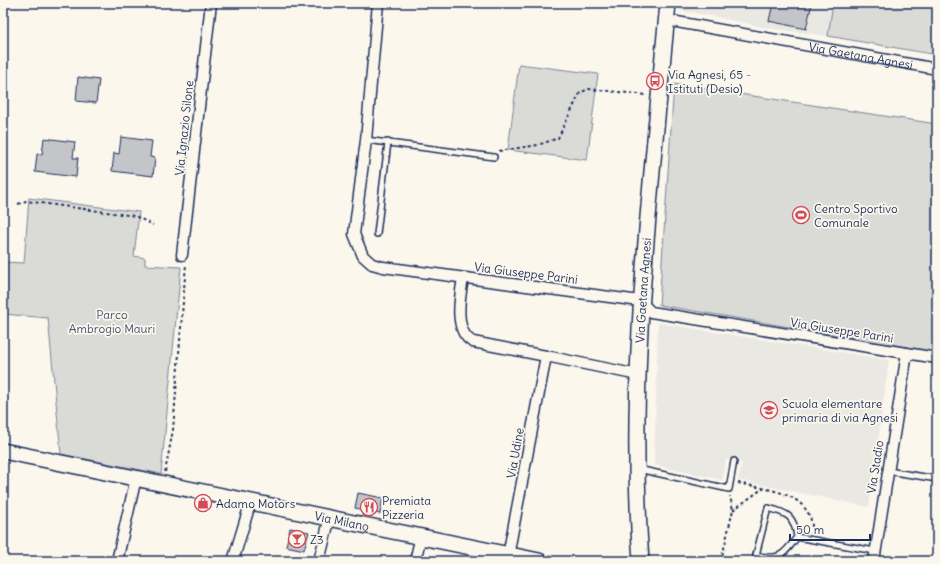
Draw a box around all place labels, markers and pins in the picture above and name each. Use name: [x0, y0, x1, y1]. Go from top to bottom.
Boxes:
place label: Via Agnesi, 65 - Istituti (Desio): [668, 67, 751, 96]
bus stop icon: Via Agnesi, 65 - Istituti (Desio): [645, 71, 665, 91]
place label: Centro Sportivo Comunale: [814, 201, 898, 230]
sports icon: Centro Sportivo Comunale: [791, 205, 811, 225]
place label: Scuola elementare primaria di via Agnesi: [782, 396, 898, 425]
school or university icon: Scuola elementare primaria di via Agnesi: [759, 400, 779, 420]
shop icon: Adamo Motors: [193, 493, 213, 513]
place label: Premiata Pizzeria: [382, 493, 431, 522]
place label: Adamo Motors: [216, 496, 295, 511]
restaurant icon: Premiata Pizzeria: [359, 497, 379, 517]
bar icon: Z3: [287, 529, 307, 549]
place label: Z3: [310, 532, 324, 547]

